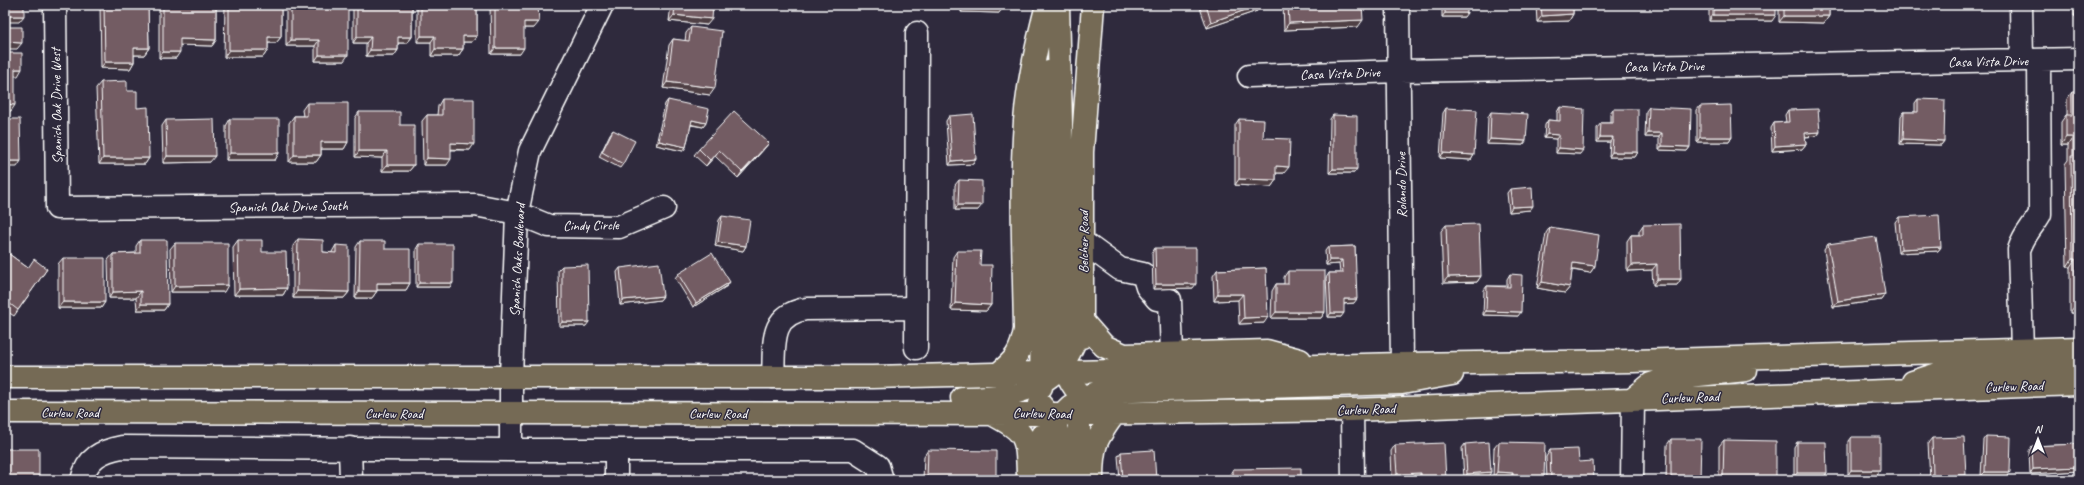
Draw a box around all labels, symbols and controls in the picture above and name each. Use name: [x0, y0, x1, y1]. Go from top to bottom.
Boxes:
street label: Spanish Oak Drive West: [47, 46, 66, 164]
street label: Casa Vista Drive: [1948, 52, 2030, 71]
street label: Casa Vista Drive: [1624, 57, 1706, 76]
street label: Casa Vista Drive: [1300, 64, 1382, 83]
street label: Rolando Drive: [1392, 151, 1411, 218]
street label: Spanish Oak Drive South: [228, 197, 348, 216]
street label: Spanish Oaks Boulevard: [506, 200, 529, 317]
street label: Belcher Road: [1075, 208, 1092, 273]
street label: Cindy Circle: [563, 216, 620, 234]
street label: Curlew Road: [1985, 377, 2046, 396]
street label: Curlew Road: [1661, 388, 1722, 407]
street label: Curlew Road: [1337, 400, 1398, 419]
street label: Curlew Road: [41, 404, 102, 421]
street label: Curlew Road: [1013, 404, 1074, 423]
street label: Curlew Road: [365, 405, 426, 422]
street label: Curlew Road: [689, 405, 750, 422]
north arrow: [2018, 419, 2058, 459]
text: N: [2035, 422, 2044, 436]

